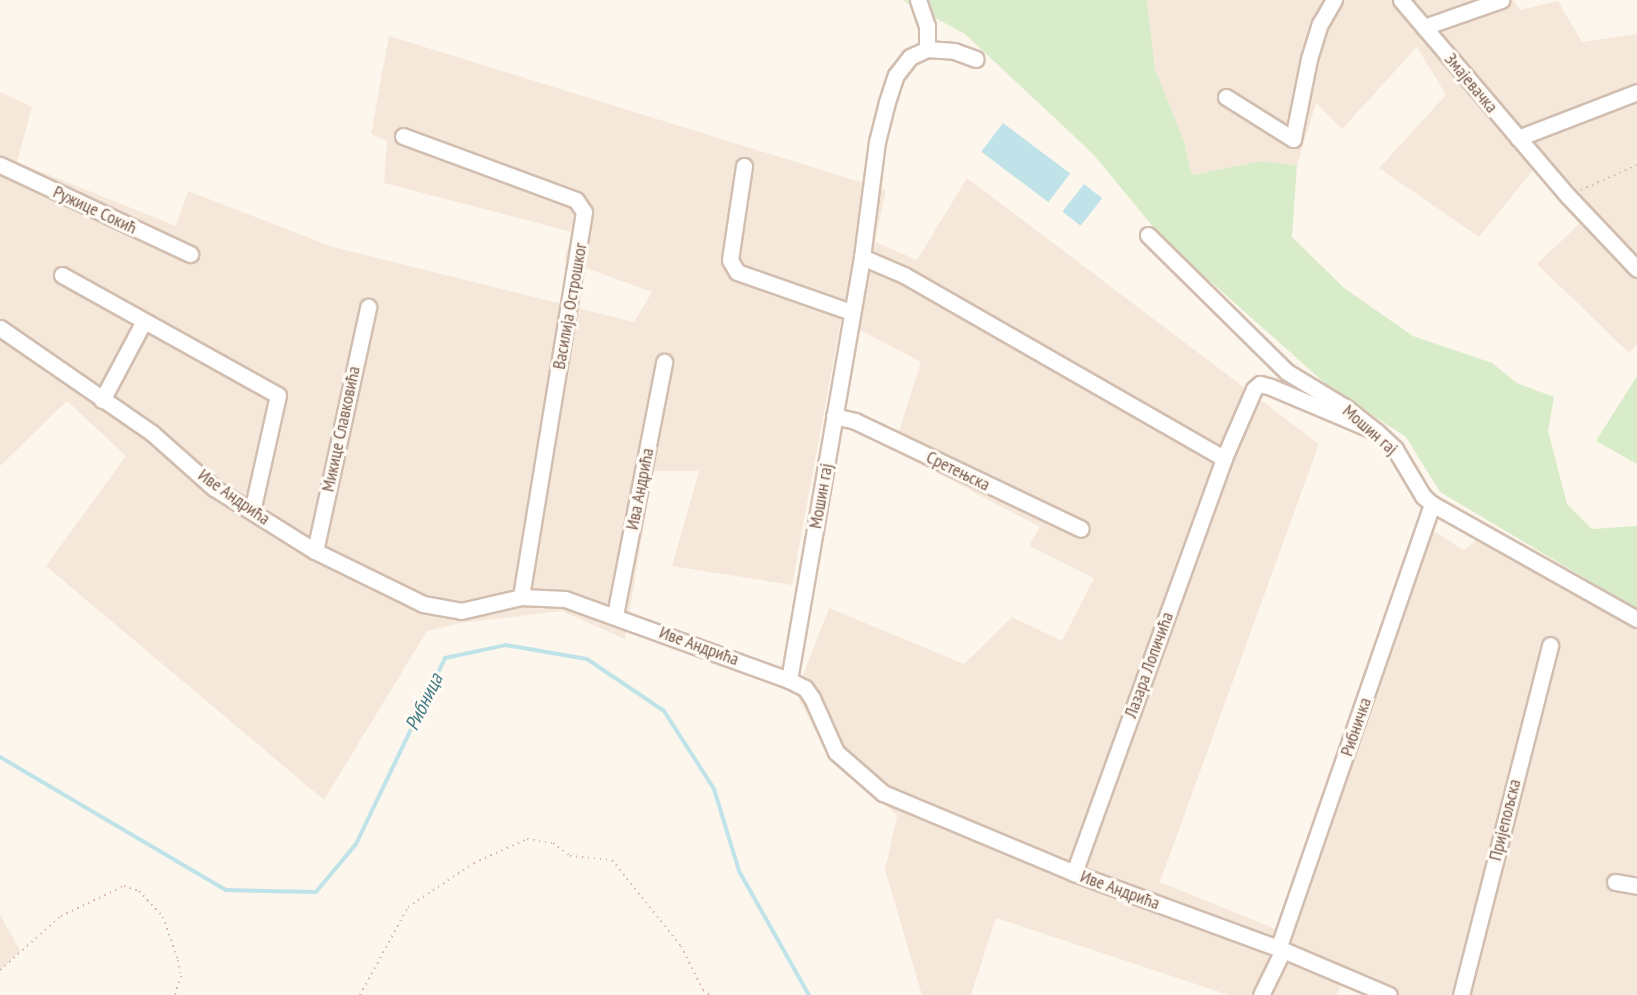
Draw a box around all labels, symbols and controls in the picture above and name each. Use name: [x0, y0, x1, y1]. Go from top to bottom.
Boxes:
street label: Змајевачка: [1440, 49, 1502, 117]
street label: Ружице Сокић: [50, 181, 140, 239]
street label: Василија Острошког: [548, 241, 592, 371]
street label: Микице Славковића: [317, 364, 365, 494]
street label: Мошин гај: [1338, 400, 1402, 460]
street label: Ива Андрића: [621, 446, 659, 532]
street label: Сретењска: [923, 446, 993, 496]
street label: Мошин гај: [805, 462, 837, 530]
street label: Иве Андрића: [194, 464, 274, 530]
street label: Лазара Лопичића: [1120, 609, 1178, 721]
street label: Иве Андрића: [656, 622, 742, 670]
water label: Рибница: [400, 670, 448, 734]
street label: Рибничка: [1336, 695, 1376, 759]
street label: Пријепољска: [1484, 777, 1526, 863]
street label: Иве Андрића: [1077, 866, 1163, 914]

